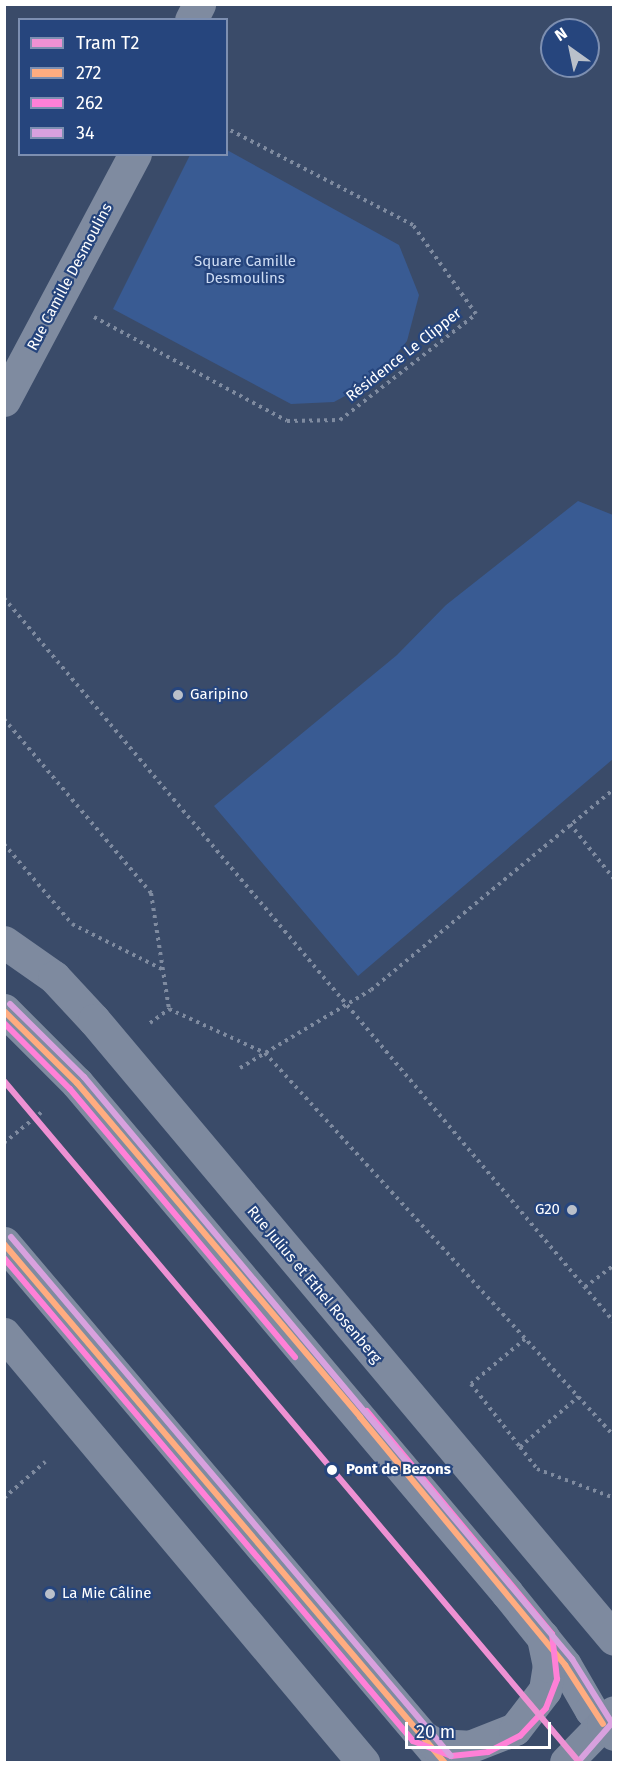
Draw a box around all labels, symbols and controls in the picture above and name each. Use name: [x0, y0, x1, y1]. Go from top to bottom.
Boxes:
legend: [18, 18, 228, 156]
north arrow: [540, 18, 600, 78]
text: N: [551, 23, 571, 45]
text: Tram T2: [76, 32, 139, 54]
text: 272: [76, 62, 101, 84]
text: 262: [76, 92, 103, 114]
text: 34: [76, 122, 94, 144]
street label: Rue Camille Desmoulins: [24, 200, 116, 354]
park label: Square Camille Desmoulins: [194, 252, 296, 287]
street label: Résidence Le Clipper: [343, 304, 465, 406]
place label: Garipino: [190, 686, 248, 704]
marker: Garipino: [171, 688, 185, 702]
place label: G20: [535, 1201, 560, 1219]
street label: Rue Julius et Ethel Rosenberg: [243, 1203, 385, 1367]
marker: G20: [565, 1203, 579, 1217]
marker: Pont de Bezons: [323, 1461, 341, 1479]
place label: Pont de Bezons: [346, 1461, 451, 1479]
place label: La Mie Câline: [62, 1585, 151, 1603]
marker: La Mie Câline: [43, 1587, 57, 1601]
scale bar: [408, 1710, 554, 1748]
text: 20 m: [416, 1721, 455, 1743]

